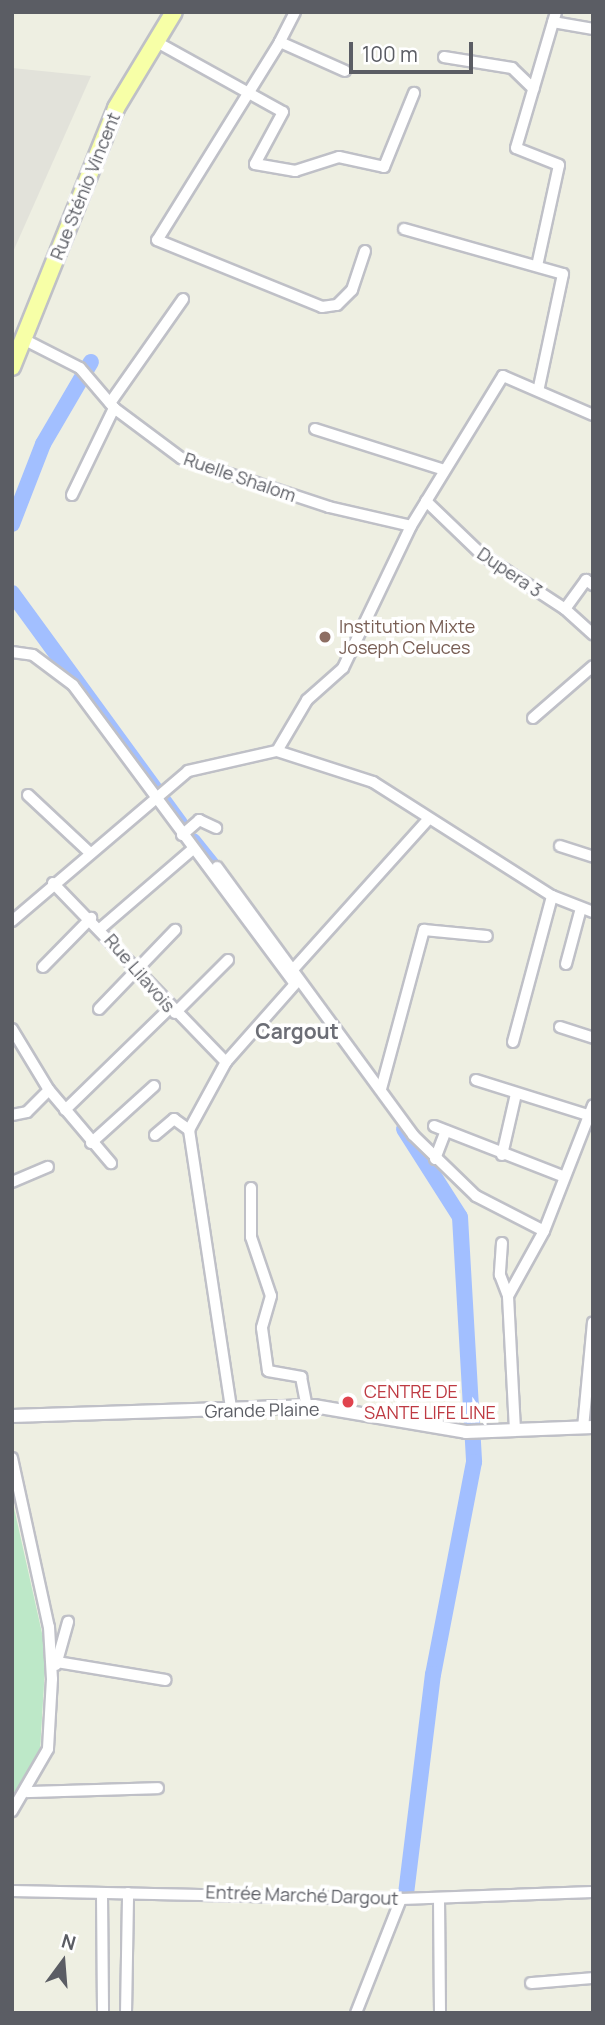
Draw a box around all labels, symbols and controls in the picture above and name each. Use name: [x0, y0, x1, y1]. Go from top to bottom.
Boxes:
scale bar: [353, 28, 477, 72]
text: 100 m: [362, 40, 418, 68]
street label: Rue Sténio Vincent: [46, 109, 124, 263]
street label: Ruelle Shalom: [181, 448, 299, 506]
street label: Dupera 3: [473, 542, 547, 602]
place label: Institution Mixte Joseph Celuces: [339, 616, 475, 658]
marker: Institution Mixte Joseph Celuces: [317, 629, 333, 645]
street label: Rue Lilavois: [100, 930, 180, 1016]
district label: Cargout: [255, 1018, 339, 1044]
place label: CENTRE DE SANTE LIFE LINE: [364, 1381, 496, 1424]
marker: CENTRE DE SANTE LIFE LINE: [338, 1392, 358, 1412]
street label: Grande Plaine: [204, 1398, 320, 1422]
street label: Entrée Marché Dargout: [205, 1881, 399, 1909]
north arrow: [28, 1927, 98, 1997]
text: N: [59, 1927, 79, 1956]

